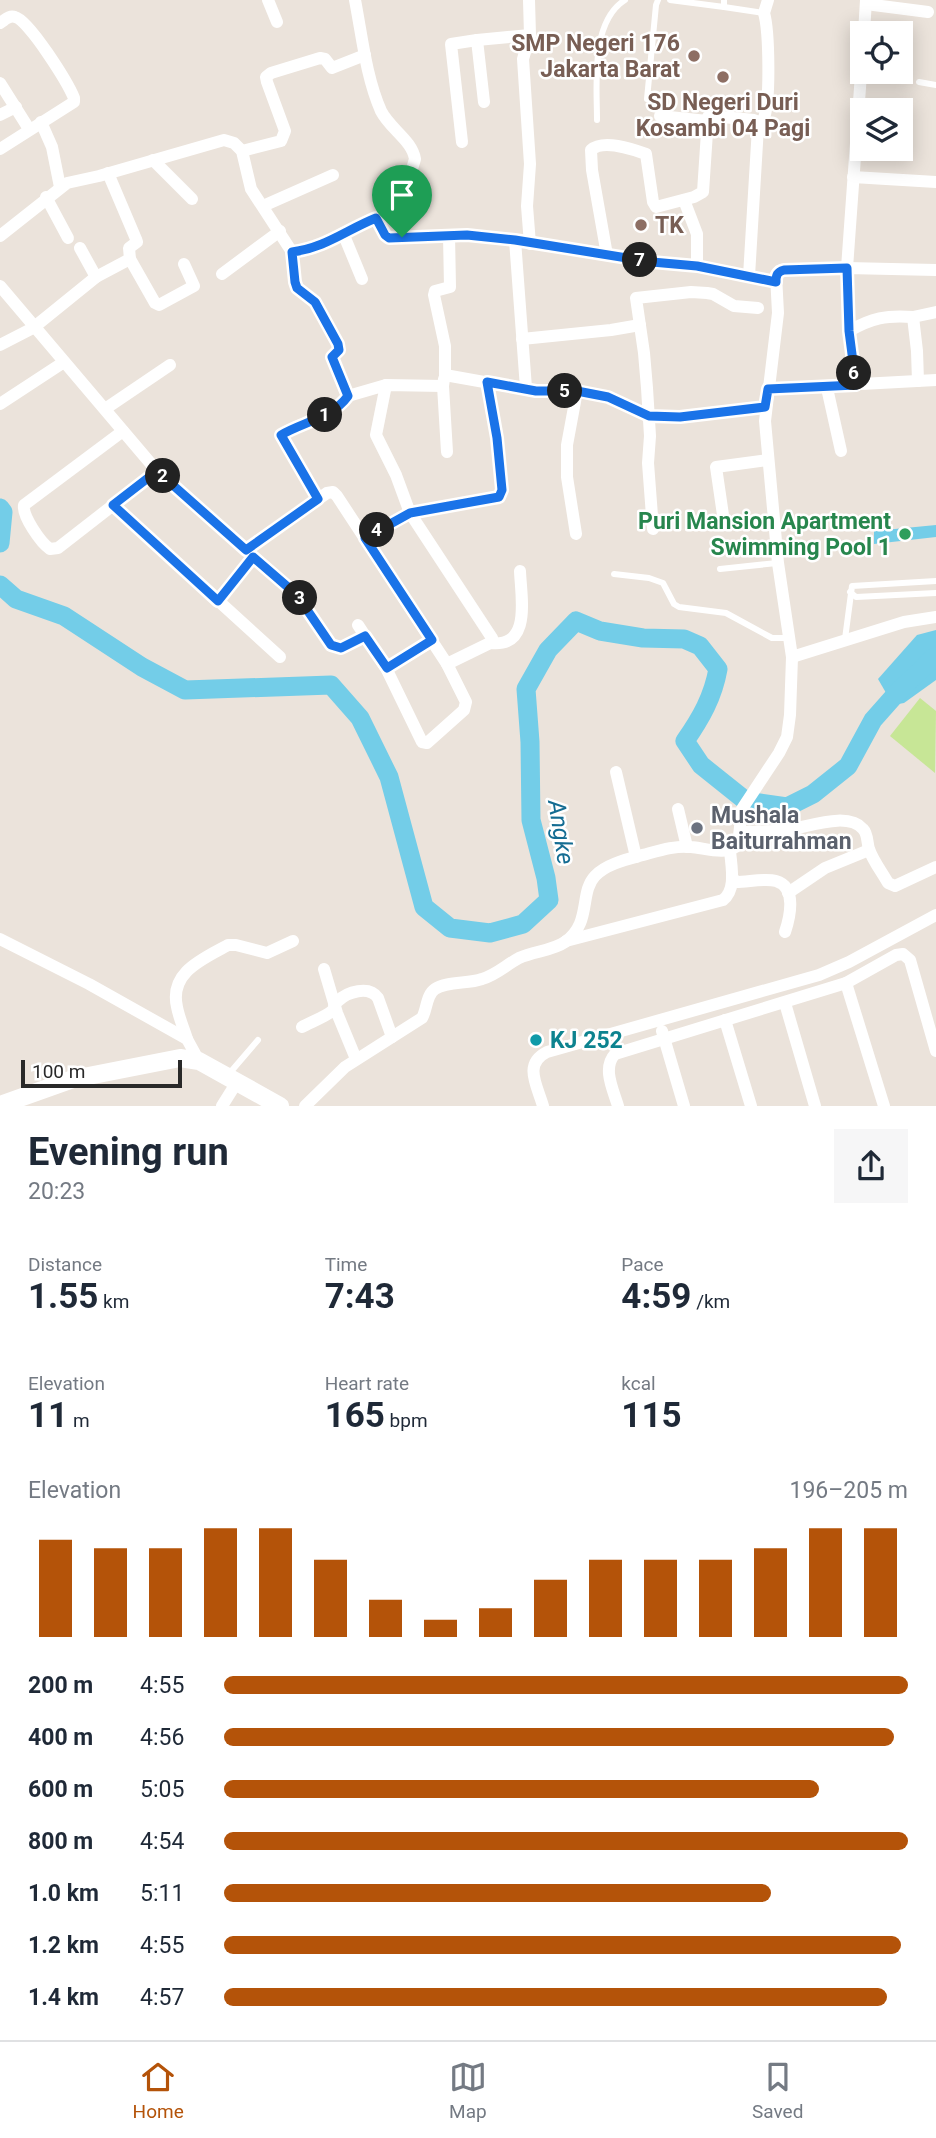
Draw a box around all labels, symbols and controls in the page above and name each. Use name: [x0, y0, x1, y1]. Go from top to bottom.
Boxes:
map controls: [850, 21, 913, 161]
button: locate: [850, 21, 913, 84]
place label: SMP Negeri 176 Jakarta Barat: [511, 30, 680, 83]
marker: SMP Negeri 176 Jakarta Barat: [686, 48, 702, 64]
marker: SD Negeri Duri Kosambi 04 Pagi: [715, 69, 731, 85]
place label: SD Negeri Duri Kosambi 04 Pagi: [636, 89, 810, 142]
button: layers: [850, 98, 913, 161]
pin: [372, 165, 432, 237]
icon: arrive: [383, 176, 421, 214]
place label: TK: [655, 212, 684, 239]
marker: TK: [633, 217, 649, 233]
pin: 7: [622, 243, 658, 278]
text: 7: [634, 248, 645, 271]
pin: 6: [836, 356, 872, 390]
text: 6: [848, 361, 859, 384]
pin: 5: [548, 374, 582, 408]
text: 5: [559, 379, 570, 402]
pin: 1: [308, 398, 342, 432]
text: 1: [319, 403, 330, 426]
pin: 2: [146, 458, 180, 494]
text: 2: [157, 464, 168, 487]
place label: Puri Mansion Apartment Swimming Pool 1: [638, 508, 891, 561]
pin: 4: [360, 512, 394, 548]
text: 4: [371, 518, 382, 541]
marker: Puri Mansion Apartment Swimming Pool 1: [897, 526, 913, 542]
pin: 3: [282, 580, 318, 616]
text: 3: [294, 586, 305, 609]
water label: Angke: [542, 797, 580, 866]
place label: Mushala Baiturrahman: [711, 802, 852, 855]
marker: Mushala Baiturrahman: [689, 820, 705, 836]
place label: KJ 252: [550, 1027, 623, 1054]
marker: KJ 252: [528, 1032, 544, 1048]
scale bar: [21, 1056, 182, 1088]
text: 100 m: [32, 1060, 85, 1083]
button: share: [834, 1129, 908, 1203]
text: Evening run: [28, 1130, 229, 1174]
text: 20:23: [28, 1178, 85, 1205]
text: Distance: [28, 1253, 102, 1276]
text: Time: [325, 1253, 367, 1276]
text: Pace: [621, 1253, 664, 1276]
text: 1.55: [28, 1276, 98, 1317]
text: 7:43: [325, 1276, 395, 1317]
text: 4:59: [621, 1276, 691, 1317]
text: km: [98, 1290, 129, 1313]
text: /km: [691, 1290, 730, 1313]
text: Elevation: [28, 1372, 105, 1395]
text: Heart rate: [325, 1372, 409, 1395]
text: kcal: [621, 1372, 656, 1395]
text: 11: [28, 1395, 68, 1436]
text: 165: [325, 1395, 385, 1436]
text: 115: [621, 1395, 682, 1436]
text: m: [68, 1409, 90, 1432]
text: bpm: [385, 1409, 428, 1432]
text: Elevation: [28, 1477, 121, 1504]
text: 196–205 m: [789, 1477, 908, 1504]
text: 200 m: [28, 1672, 93, 1699]
text: 4:55: [140, 1672, 184, 1699]
text: 400 m: [28, 1724, 93, 1751]
text: 4:56: [140, 1724, 184, 1751]
text: 600 m: [28, 1776, 93, 1803]
text: 5:05: [140, 1776, 184, 1803]
text: 800 m: [28, 1828, 93, 1855]
text: 4:54: [140, 1828, 184, 1855]
text: 1.0 km: [28, 1880, 99, 1907]
text: 5:11: [140, 1880, 184, 1907]
text: 1.2 km: [28, 1932, 99, 1959]
text: 4:55: [140, 1932, 184, 1959]
text: 1.4 km: [28, 1984, 99, 2011]
text: 4:57: [140, 1984, 184, 2011]
tab: Home: [133, 2058, 184, 2123]
tab: Map: [449, 2058, 487, 2123]
tab: Saved: [752, 2058, 803, 2123]

